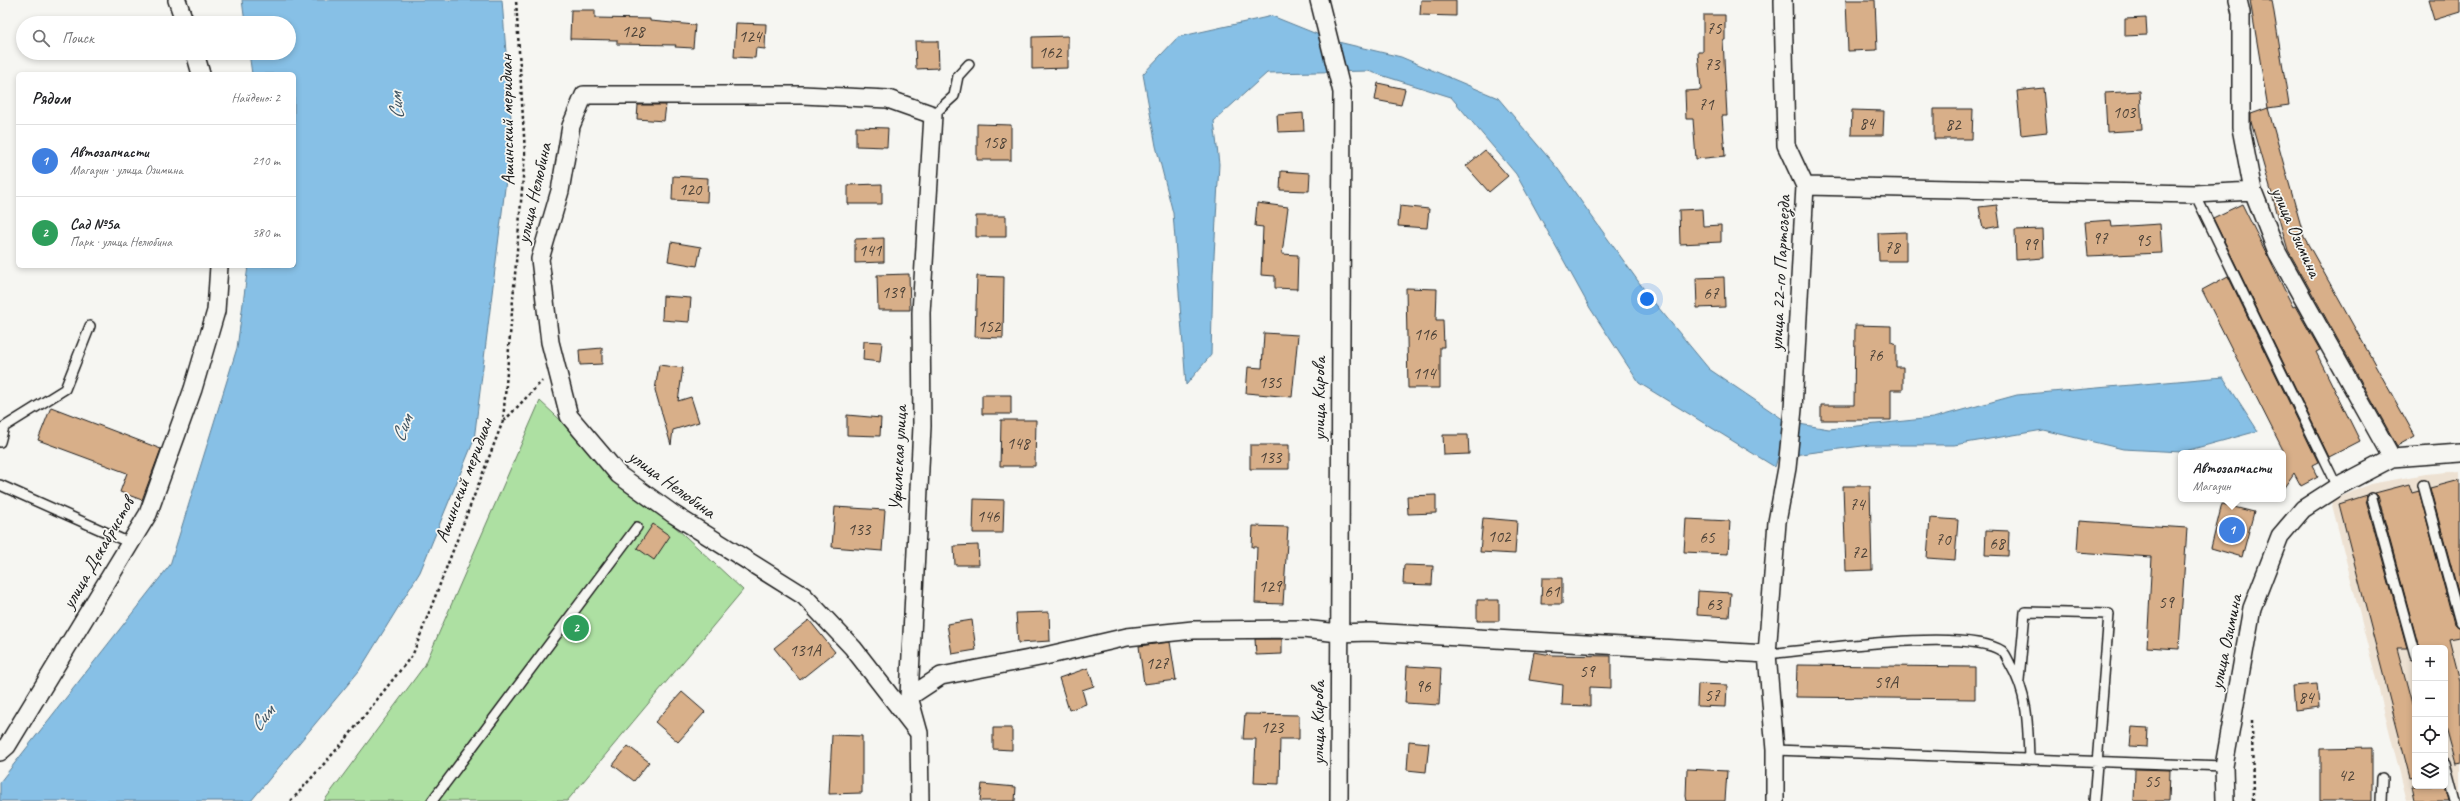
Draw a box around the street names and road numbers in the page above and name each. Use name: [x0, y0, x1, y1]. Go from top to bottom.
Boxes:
street label: Ашинский меридиан: [494, 53, 520, 186]
street label: улица Нелюбина: [511, 139, 558, 246]
street label: улица Озимина: [2265, 182, 2328, 283]
street label: улица 22-го Партсъезда: [1764, 193, 1796, 352]
street label: улица Кирова: [1307, 355, 1331, 442]
street label: Уфимская улица: [883, 403, 913, 511]
street label: Ашинский меридиан: [429, 413, 499, 546]
street label: улица Нелюбина: [623, 444, 722, 525]
street label: улица Декабристов: [56, 490, 141, 614]
street label: улица Озимина: [2204, 590, 2248, 693]
street label: улица Кирова: [1306, 679, 1330, 766]

